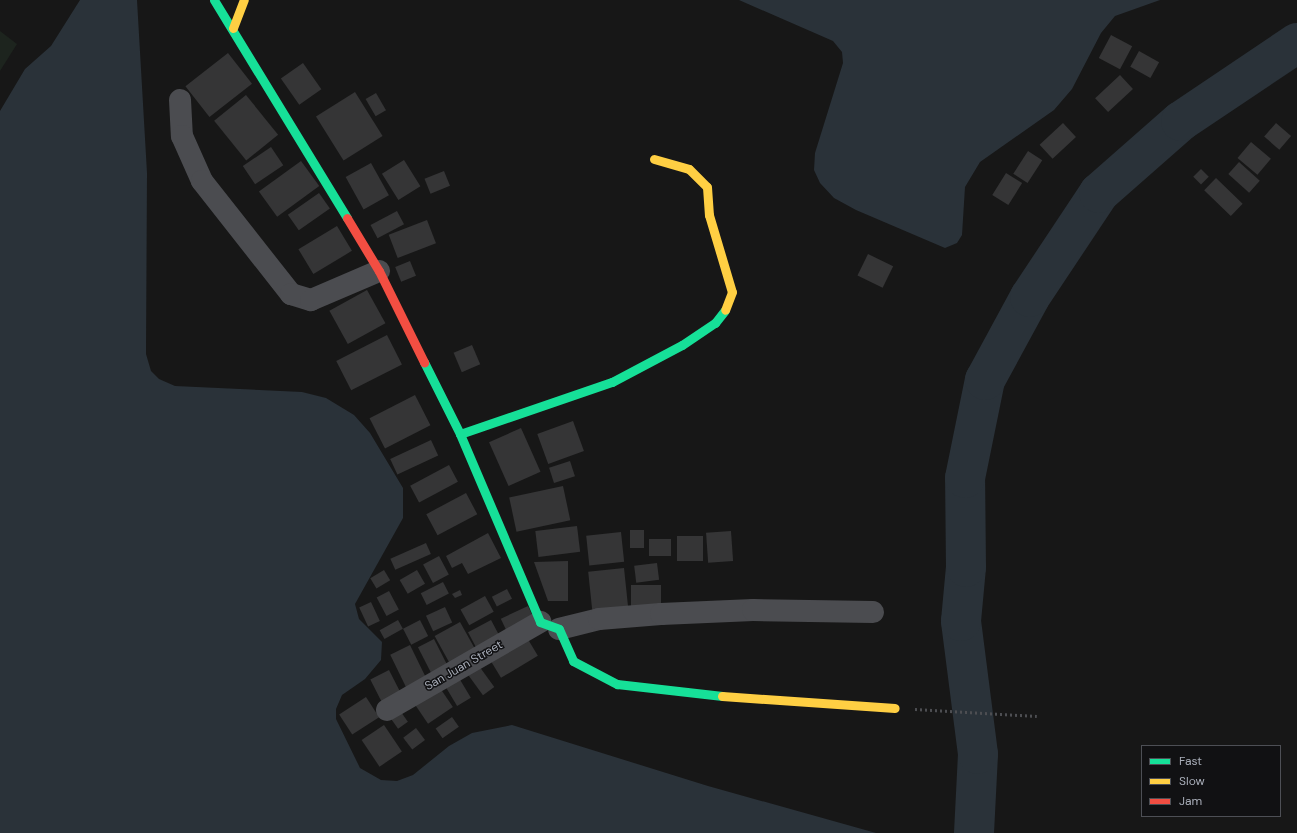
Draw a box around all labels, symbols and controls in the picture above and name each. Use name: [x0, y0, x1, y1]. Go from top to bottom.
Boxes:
street label: San Juan Street: [423, 638, 505, 694]
legend: [1141, 745, 1281, 817]
text: Fast: [1179, 753, 1202, 769]
text: Slow: [1179, 773, 1205, 789]
text: Jam: [1179, 793, 1202, 809]

